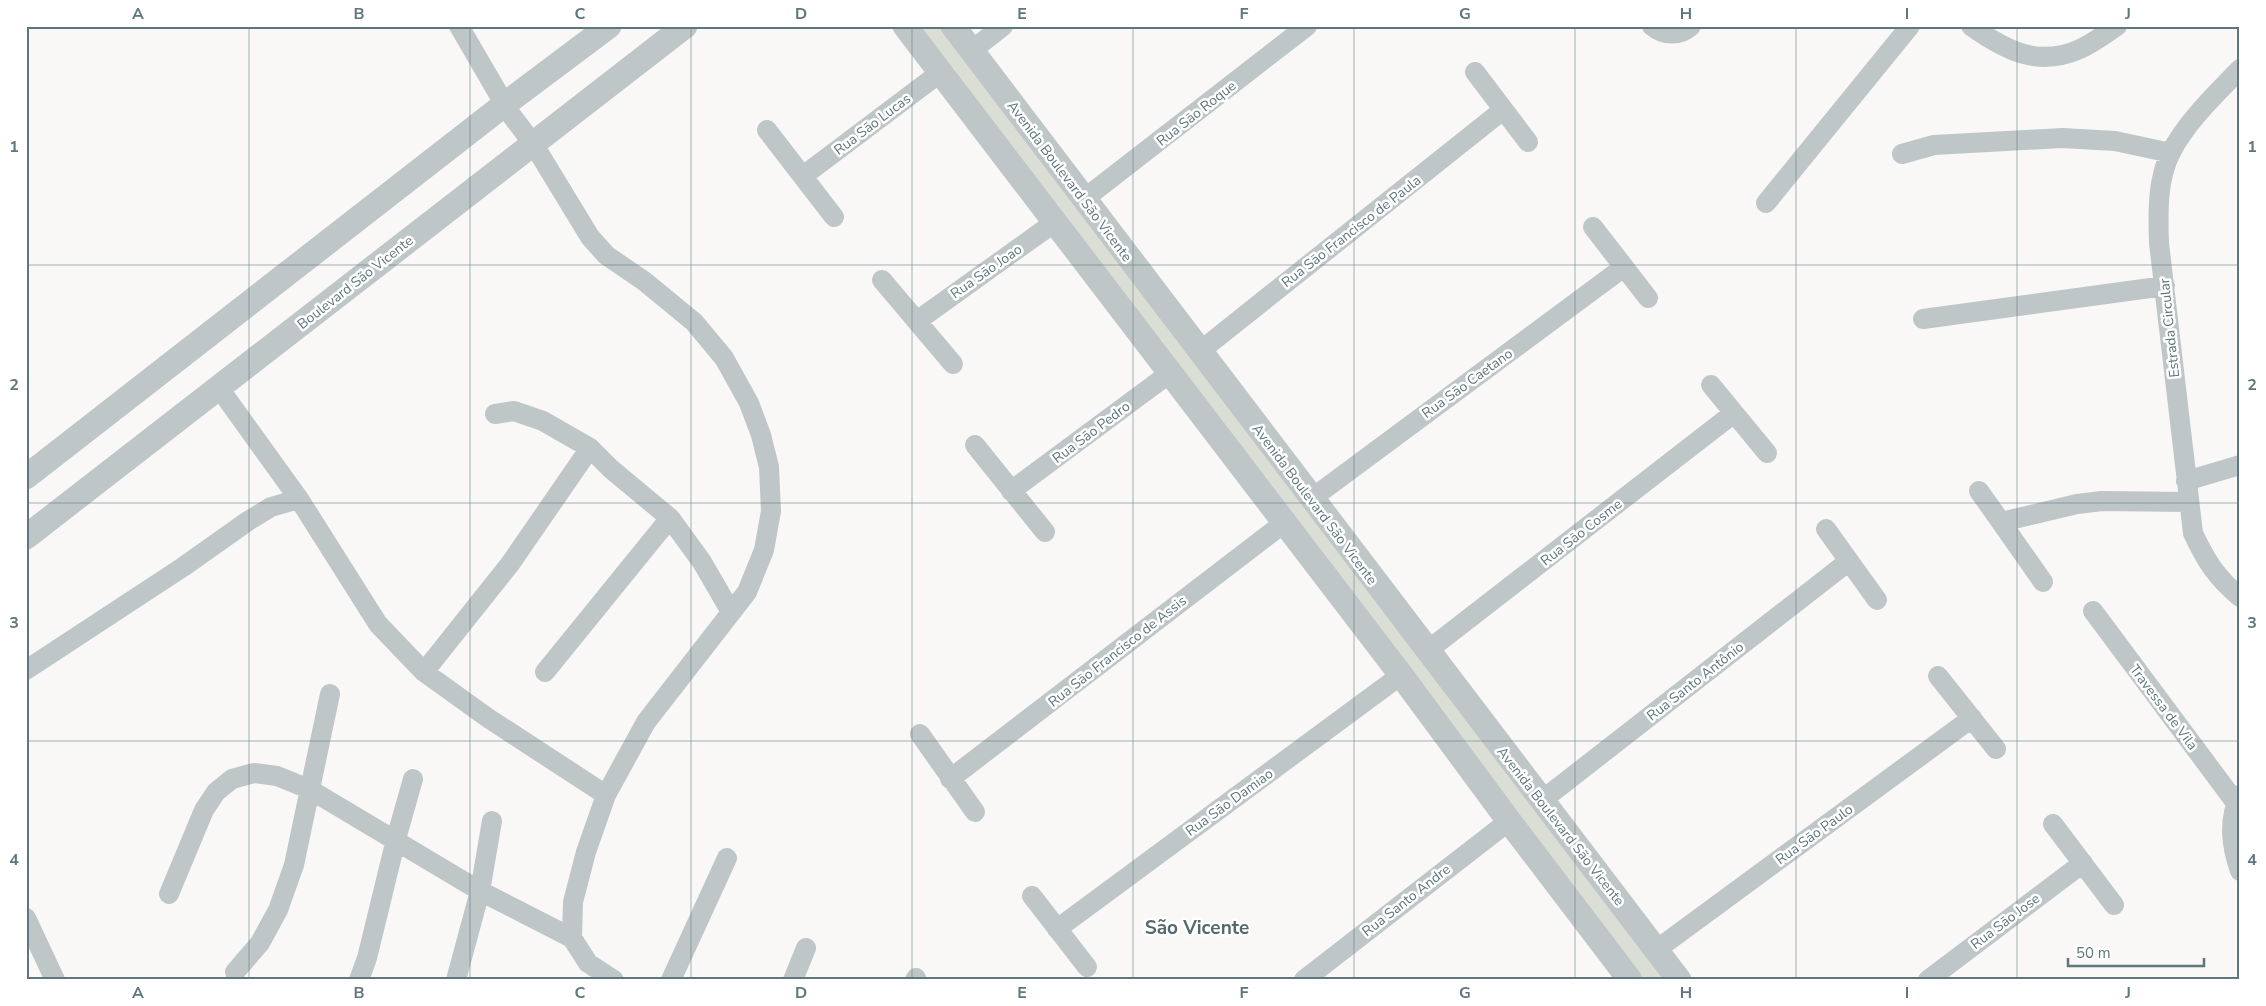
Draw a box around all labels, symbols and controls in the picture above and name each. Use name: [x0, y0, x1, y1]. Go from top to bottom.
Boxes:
text: A: [132, 3, 144, 25]
text: B: [353, 3, 365, 25]
text: C: [575, 3, 586, 25]
text: D: [795, 3, 807, 25]
text: E: [1017, 3, 1027, 25]
text: F: [1240, 3, 1249, 25]
text: G: [1459, 3, 1471, 25]
text: H: [1680, 3, 1692, 25]
text: I: [1905, 3, 1909, 25]
text: J: [2124, 3, 2131, 25]
street label: Rua Sāo Roque: [1153, 76, 1240, 150]
street label: Rua Sāo Lucas: [830, 89, 915, 160]
street label: Avenida Boulevard São Vicente: [1003, 97, 1136, 266]
text: 1: [9, 136, 19, 158]
text: 1: [2247, 136, 2257, 158]
street label: Rua Sāo Francisco de Paula: [1278, 171, 1425, 292]
street label: Boulevard São Vicente: [293, 231, 417, 334]
street label: Rua Sāo Joao: [947, 240, 1026, 303]
street label: Estrada Circular: [2155, 277, 2184, 379]
street label: Rua Sāo Caetano: [1418, 344, 1517, 423]
text: 2: [9, 374, 19, 396]
text: 2: [2247, 374, 2257, 396]
street label: Rua Sāo Pedro: [1049, 397, 1134, 468]
street label: Avenida Boulevard São Vicente: [1248, 420, 1381, 589]
street label: Rua Sāo Cosme: [1537, 495, 1626, 570]
street label: Rua Sāo Francisco de Assis: [1044, 591, 1191, 711]
text: 3: [9, 612, 19, 634]
text: 3: [2247, 612, 2257, 634]
street label: Rua Santo Antônio: [1643, 637, 1748, 725]
street label: Travessa de Vila: [2125, 661, 2202, 754]
street label: Avenida Boulevard São Vicente: [1493, 743, 1629, 910]
street label: Rua Sāo Damiao: [1182, 764, 1277, 841]
street label: Rua Sāo Paulo: [1772, 800, 1857, 869]
text: 4: [9, 849, 19, 871]
text: 4: [2247, 849, 2257, 871]
street label: Rua Santo Andre: [1358, 860, 1454, 941]
street label: Rua Sāo Jose: [1967, 889, 2044, 954]
district label: São Vicente: [1145, 915, 1249, 941]
scale bar: [2068, 936, 2205, 968]
text: 50 m: [2076, 943, 2111, 963]
text: A: [132, 982, 144, 1004]
text: B: [353, 982, 365, 1004]
text: C: [575, 982, 586, 1004]
text: D: [795, 982, 807, 1004]
text: E: [1017, 982, 1027, 1004]
text: F: [1240, 982, 1249, 1004]
text: G: [1459, 982, 1471, 1004]
text: H: [1680, 982, 1692, 1004]
text: I: [1905, 982, 1909, 1004]
text: J: [2124, 982, 2131, 1004]

